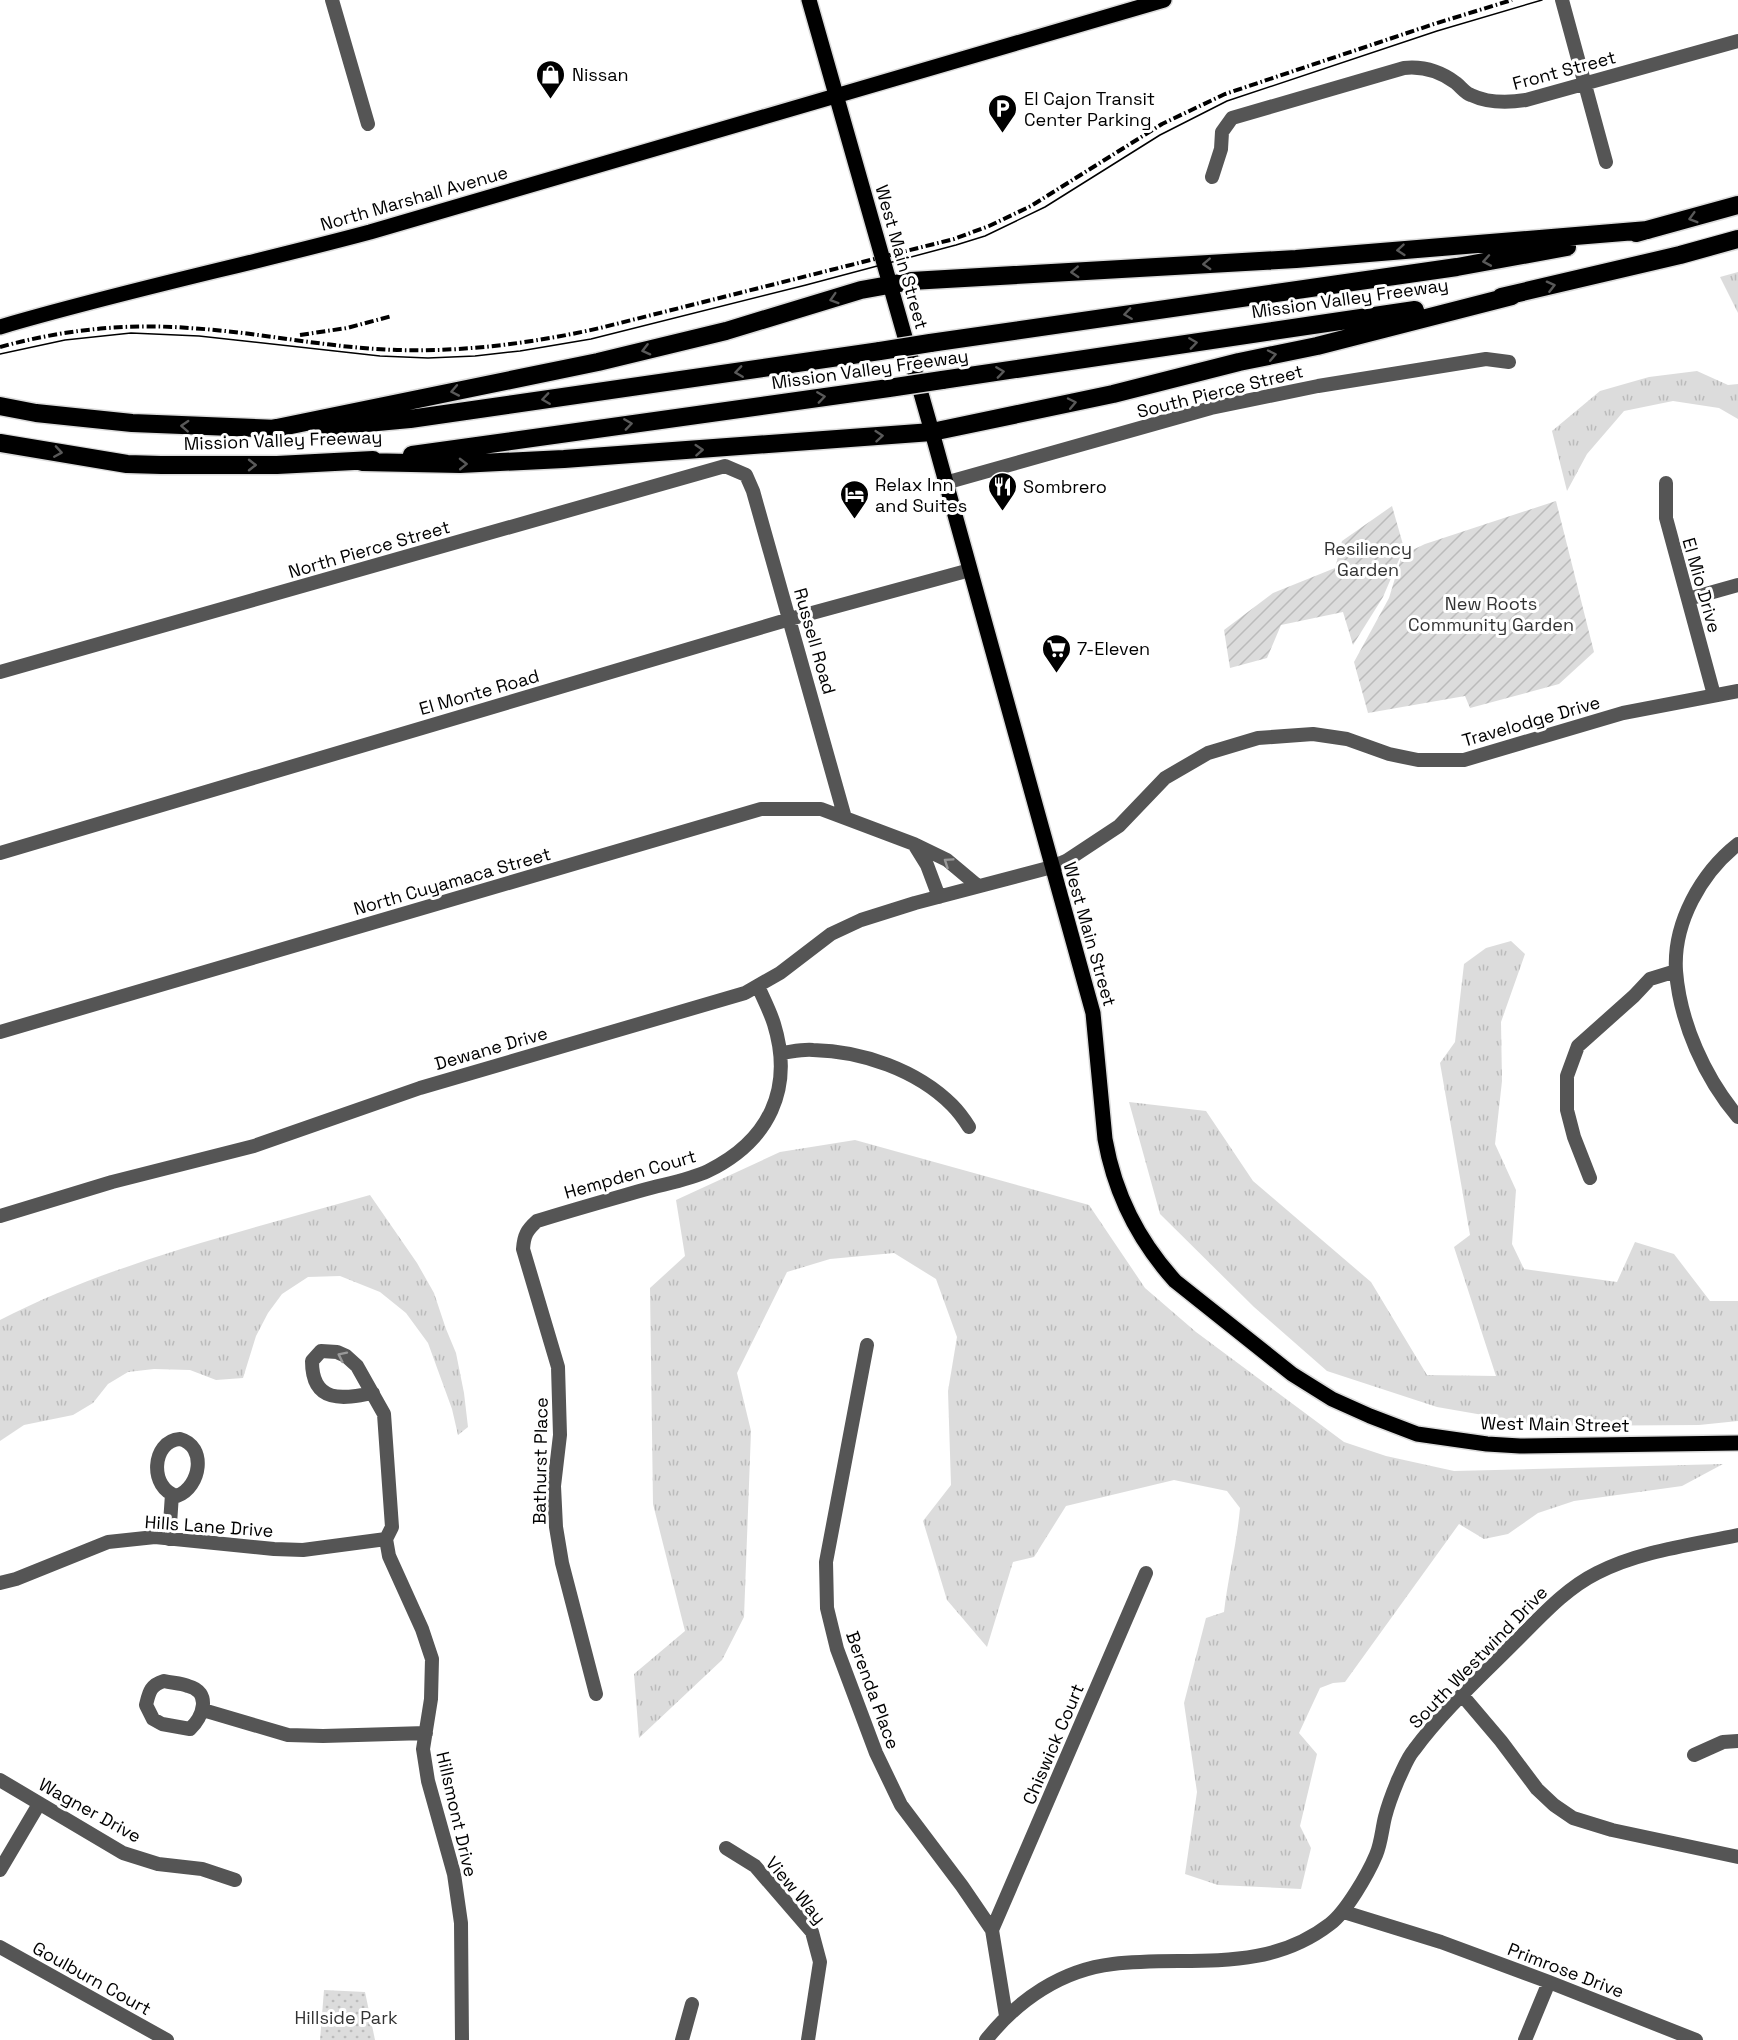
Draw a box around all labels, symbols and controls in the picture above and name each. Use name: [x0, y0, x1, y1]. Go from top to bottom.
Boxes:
street label: Front Street: [1510, 45, 1618, 95]
shop icon: Nissan: [535, 58, 567, 100]
place label: Nissan: [572, 63, 629, 86]
place label: El Cajon Transit Center Parking: [1024, 87, 1155, 131]
parking icon: El Cajon Transit Center Parking: [987, 92, 1019, 134]
street label: North Marshall Avenue: [318, 160, 510, 236]
street label: West Main Street: [870, 182, 934, 332]
one-way arrow: [1688, 210, 1698, 223]
one-way arrow: [1397, 243, 1406, 256]
one-way arrow: [1483, 255, 1492, 267]
one-way arrow: [1202, 257, 1211, 270]
one-way arrow: [1071, 265, 1080, 278]
street label: Mission Valley Freeway: [1250, 273, 1450, 323]
one-way arrow: [1546, 280, 1556, 293]
one-way arrow: [829, 291, 840, 304]
one-way arrow: [1124, 308, 1133, 320]
one-way arrow: [1188, 338, 1197, 350]
one-way arrow: [641, 343, 651, 356]
street label: Mission Valley Freeway: [770, 344, 970, 394]
one-way arrow: [1266, 349, 1276, 362]
street label: South Pierce Street: [1134, 359, 1306, 423]
one-way arrow: [735, 365, 744, 377]
one-way arrow: [995, 366, 1004, 378]
one-way arrow: [450, 384, 460, 397]
one-way arrow: [817, 392, 826, 404]
one-way arrow: [542, 393, 551, 405]
one-way arrow: [1067, 397, 1077, 410]
one-way arrow: [623, 418, 633, 430]
one-way arrow: [181, 419, 190, 432]
street label: Mission Valley Freeway: [183, 425, 383, 455]
one-way arrow: [874, 430, 883, 443]
one-way arrow: [695, 443, 704, 456]
one-way arrow: [53, 446, 62, 458]
one-way arrow: [458, 458, 467, 470]
one-way arrow: [247, 459, 256, 471]
restaurant icon: Sombrero: [986, 470, 1018, 512]
place label: Relax Inn and Suites: [875, 473, 967, 517]
place label: Sombrero: [1023, 475, 1107, 498]
hotel icon: Relax Inn and Suites: [838, 478, 870, 520]
street label: North Pierce Street: [285, 515, 453, 583]
street label: El Mio Drive: [1677, 535, 1727, 635]
park label: Resiliency Garden: [1324, 537, 1412, 581]
street label: Russell Road: [789, 585, 841, 697]
park label: New Roots Community Garden: [1408, 592, 1574, 636]
supermarket icon: 7-Eleven: [1040, 632, 1072, 674]
place label: 7-Eleven: [1077, 637, 1150, 660]
street label: El Monte Road: [416, 664, 542, 720]
street label: Travelodge Drive: [1459, 690, 1603, 752]
street label: North Cuyamaca Street: [351, 842, 553, 920]
one-way arrow: [944, 858, 955, 869]
street label: West Main Street: [1058, 859, 1122, 1009]
street label: Dewane Drive: [432, 1021, 550, 1075]
street label: Hempden Court: [561, 1144, 699, 1204]
one-way arrow: [337, 1352, 348, 1364]
street label: Bathurst Place: [527, 1397, 553, 1525]
street label: West Main Street: [1480, 1411, 1630, 1437]
street label: Hills Lane Drive: [144, 1510, 274, 1542]
street label: South Westwind Drive: [1404, 1581, 1552, 1733]
street label: Berenda Place: [841, 1628, 905, 1752]
street label: Chiswick Court: [1017, 1680, 1089, 1808]
street label: Hillsmont Drive: [431, 1749, 483, 1879]
street label: Wagner Drive: [35, 1772, 145, 1848]
street label: View Way: [761, 1851, 831, 1929]
street label: Goulburn Court: [29, 1936, 155, 2020]
street label: Primrose Drive: [1504, 1937, 1628, 2003]
park label: Hillside Park: [294, 2006, 398, 2029]

